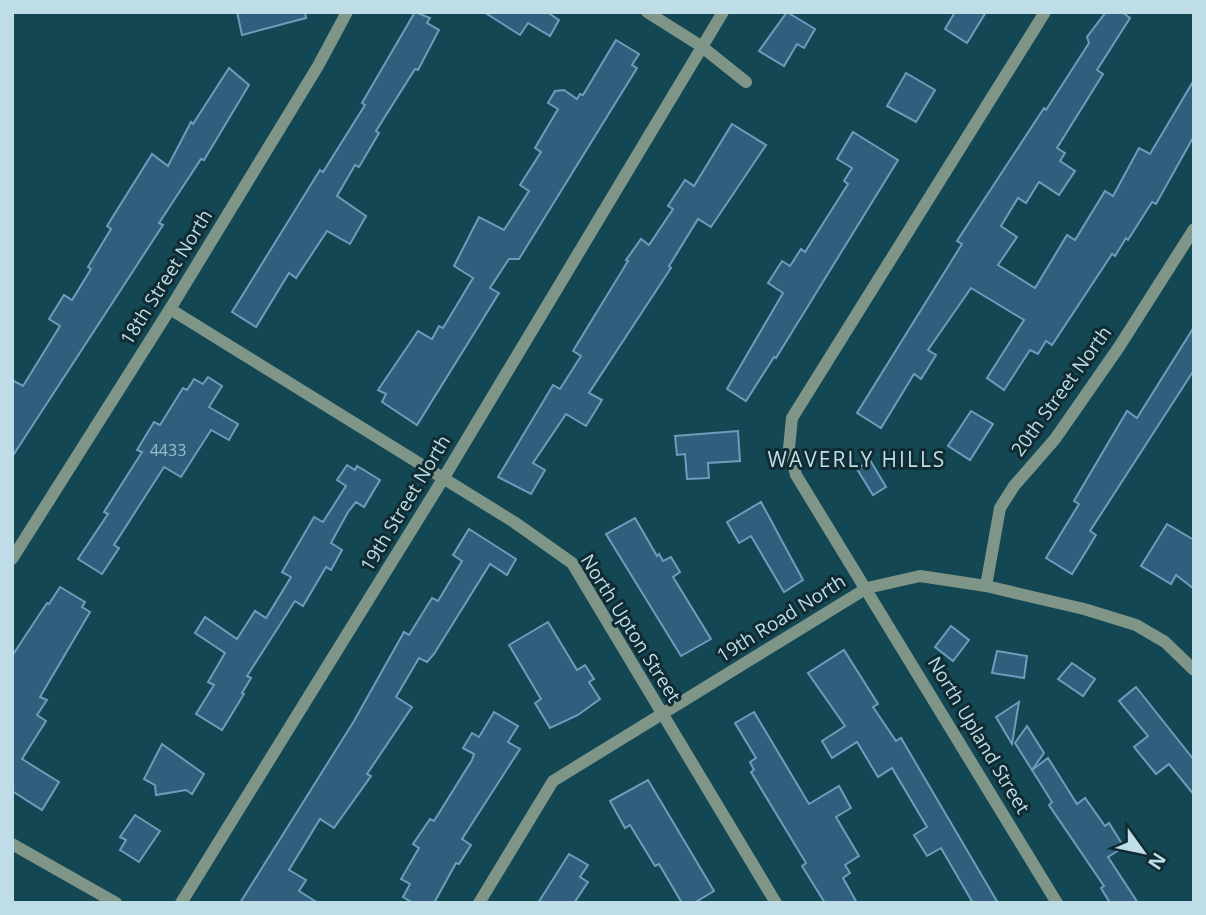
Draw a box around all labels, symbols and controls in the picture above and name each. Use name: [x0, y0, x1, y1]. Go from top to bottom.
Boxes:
street label: 18th Street North: [114, 204, 218, 350]
street label: 20th Street North: [1005, 321, 1117, 461]
street label: 19th Street North: [354, 430, 456, 576]
house number: 4433: [150, 439, 186, 461]
district label: WAVERLY HILLS: [768, 445, 946, 473]
street label: North Upton Street: [575, 549, 687, 707]
street label: 19th Road North: [712, 568, 850, 668]
street label: North Upland Street: [922, 652, 1036, 819]
north arrow: [1108, 817, 1178, 887]
text: N: [1142, 848, 1172, 875]

